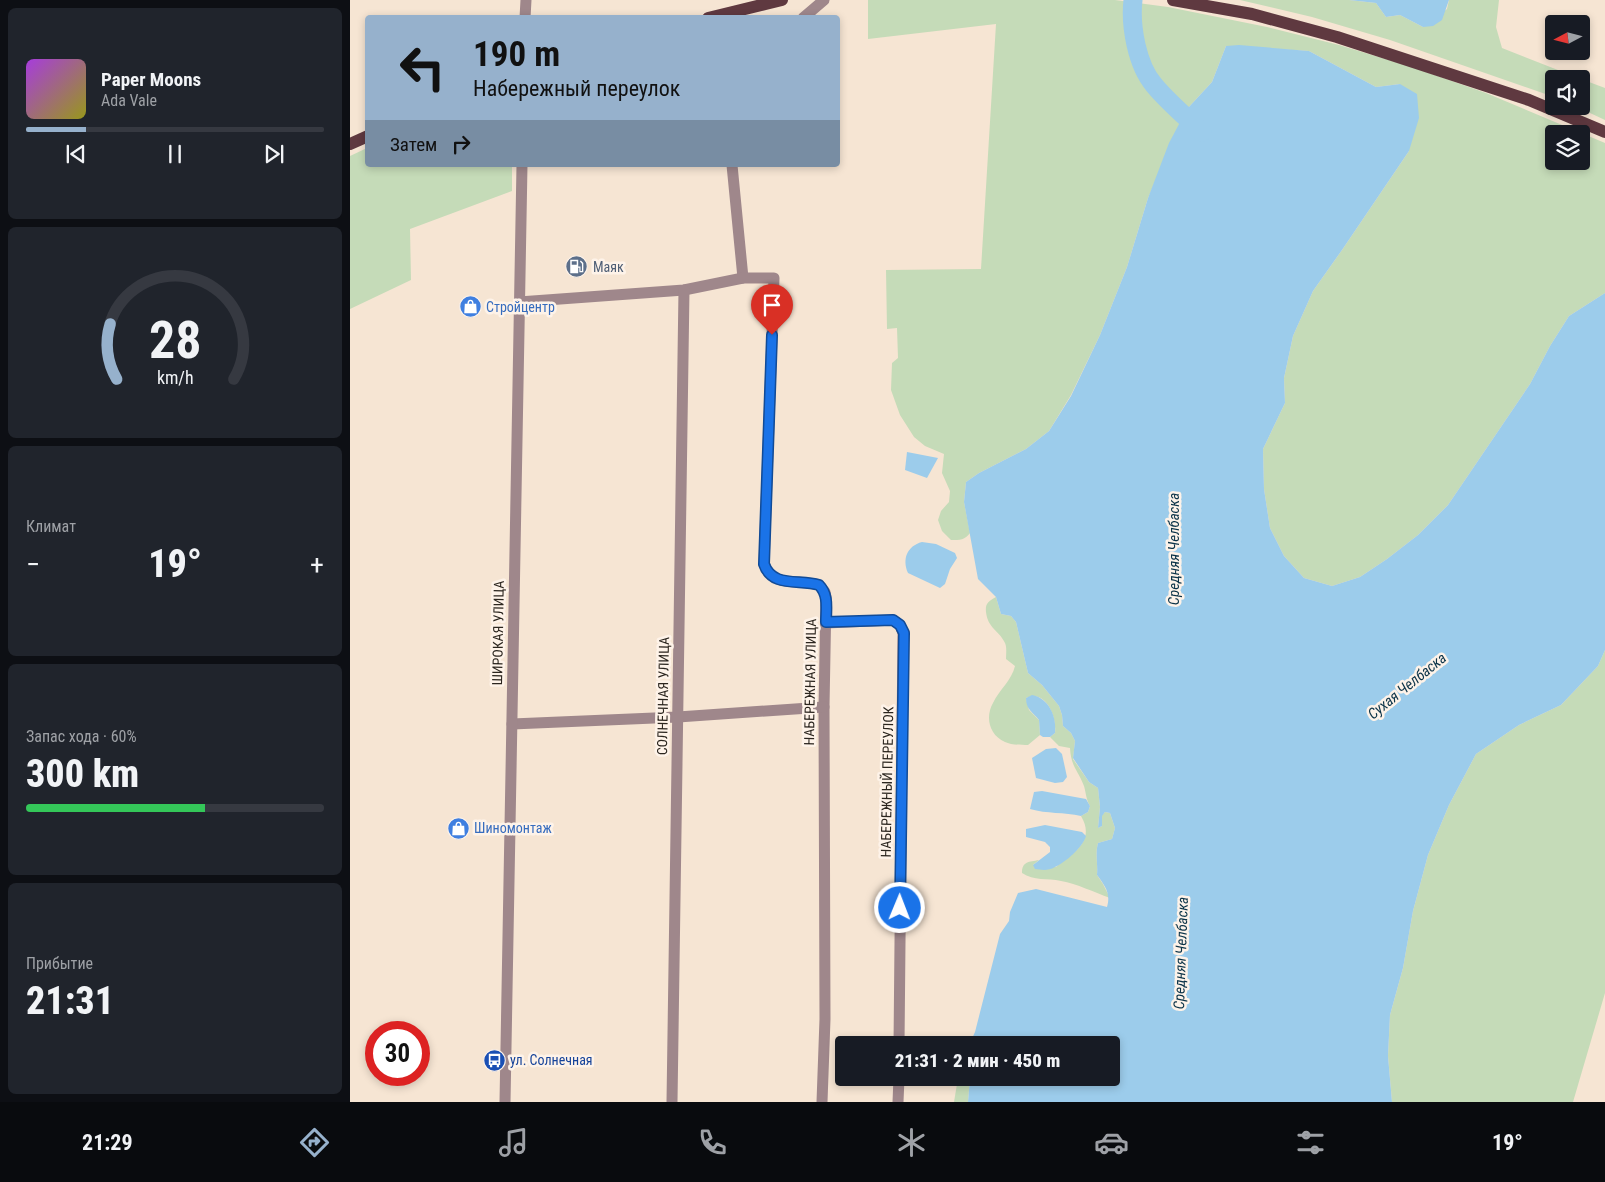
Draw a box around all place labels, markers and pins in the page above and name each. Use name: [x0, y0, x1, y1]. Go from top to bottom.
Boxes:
fuel station icon: Маяк: [565, 255, 589, 279]
place label: Маяк: [593, 259, 624, 275]
pin: [751, 284, 793, 335]
shop icon: Стройцентр: [458, 295, 482, 319]
place label: Стройцентр: [486, 299, 555, 315]
shop icon: Шиномонтаж: [446, 816, 470, 840]
place label: Шиномонтаж: [474, 820, 552, 836]
bus stop icon: ул. Солнечная: [482, 1048, 506, 1072]
place label: ул. Солнечная: [510, 1052, 593, 1068]

